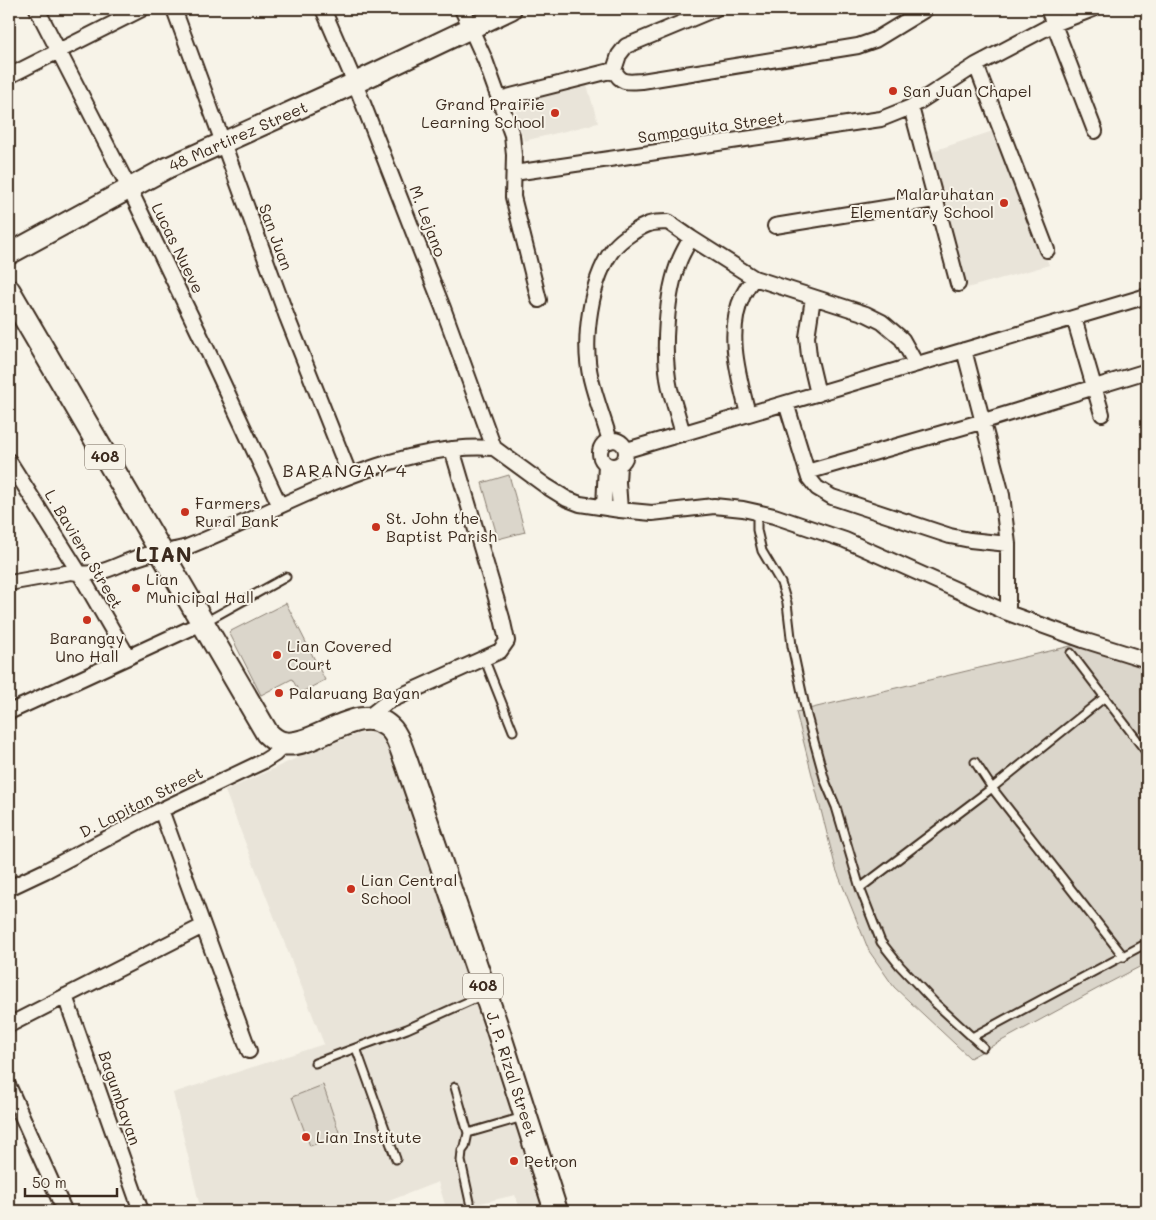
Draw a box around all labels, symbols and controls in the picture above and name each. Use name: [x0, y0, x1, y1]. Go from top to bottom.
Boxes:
place label: San Juan Chapel: [903, 80, 1032, 101]
marker: San Juan Chapel: [887, 85, 899, 97]
place label: Grand Prairie Learning School: [421, 93, 545, 132]
street label: 48 Martirez Street: [165, 95, 310, 176]
street label: Sampaguita Street: [636, 106, 785, 147]
marker: Grand Prairie Learning School: [549, 107, 561, 119]
street label: M. Lejano: [405, 182, 452, 259]
place label: Malaruhatan Elementary School: [850, 183, 994, 222]
marker: Malaruhatan Elementary School: [998, 197, 1010, 209]
street label: Lucas Nueve: [147, 199, 209, 297]
street label: San Juan: [255, 201, 298, 273]
road number: 408: [85, 444, 125, 470]
district label: BARANGAY 4: [283, 458, 407, 482]
street label: L. Baviera Street: [41, 485, 128, 612]
place label: Farmers Rural Bank: [195, 492, 278, 531]
marker: Farmers Rural Bank: [179, 506, 191, 518]
place label: St. John the Baptist Parish: [386, 507, 497, 546]
marker: St. John the Baptist Parish: [370, 521, 382, 533]
district label: LIAN: [135, 540, 193, 567]
place label: Lian Municipal Hall: [146, 568, 254, 607]
marker: Lian Municipal Hall: [130, 582, 142, 594]
marker: Barangay Uno Hall: [81, 614, 93, 626]
place label: Barangay Uno Hall: [50, 627, 124, 666]
place label: Lian Covered Court: [287, 635, 392, 674]
marker: Lian Covered Court: [271, 649, 283, 661]
place label: Palaruang Bayan: [289, 682, 420, 703]
marker: Palaruang Bayan: [273, 687, 285, 699]
street label: D. Lapitan Street: [75, 761, 206, 842]
place label: Lian Central School: [361, 869, 458, 908]
marker: Lian Central School: [345, 883, 357, 895]
road number: 408: [463, 974, 503, 998]
street label: J. P. Rizal Street: [482, 1008, 543, 1139]
street label: Bagumbayan: [95, 1048, 146, 1148]
place label: Lian Institute: [316, 1126, 422, 1147]
marker: Lian Institute: [300, 1131, 312, 1143]
place label: Petron: [524, 1150, 577, 1171]
marker: Petron: [508, 1155, 520, 1167]
scale bar: [25, 1165, 118, 1197]
text: 50 m: [32, 1172, 67, 1192]

